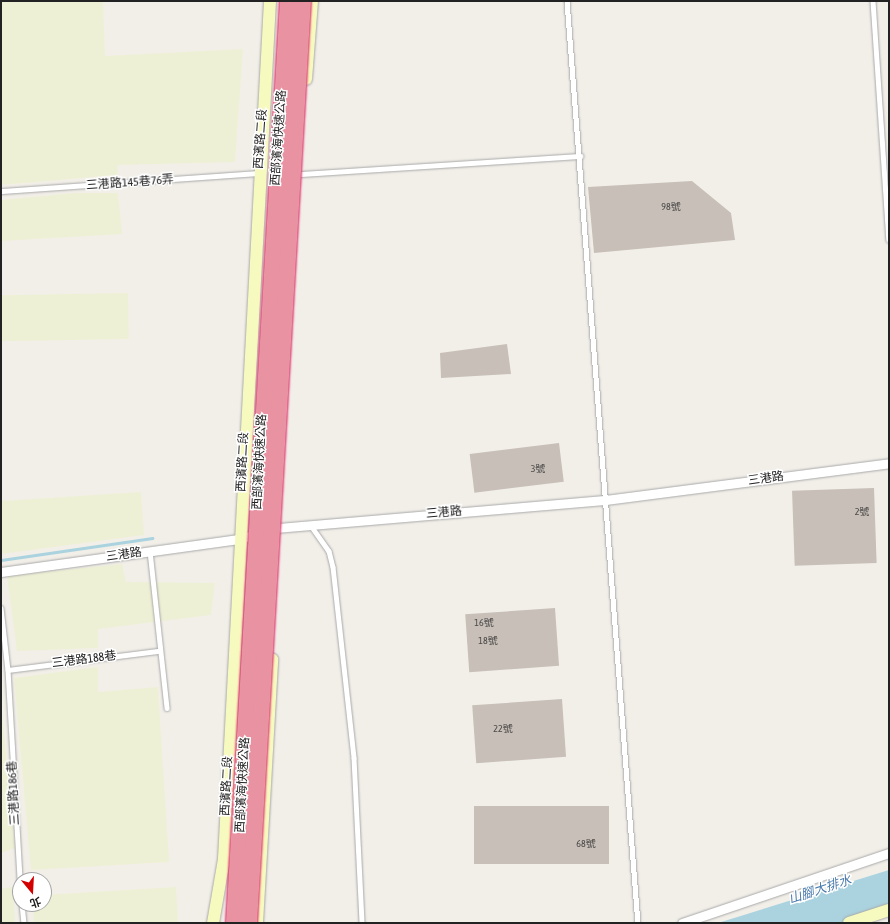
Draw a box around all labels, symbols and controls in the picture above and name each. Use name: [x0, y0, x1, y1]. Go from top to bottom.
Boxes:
street label: 西部濱海快速公路: [268, 90, 290, 186]
street label: 西濱路二段: [252, 109, 270, 169]
street label: 三港路145巷76弄: [86, 173, 174, 193]
house number: 98號: [661, 201, 681, 213]
street label: 西部濱海快速公路: [250, 414, 270, 510]
street label: 西濱路二段: [234, 432, 252, 492]
house number: 3號: [531, 463, 545, 475]
street label: 三港路: [747, 469, 785, 489]
street label: 三港路: [425, 504, 463, 522]
house number: 2號: [855, 506, 869, 518]
street label: 三港路: [105, 545, 143, 565]
house number: 16號: [474, 617, 494, 629]
house number: 18號: [478, 635, 498, 647]
street label: 三港路188巷: [51, 649, 117, 671]
house number: 22號: [493, 723, 513, 735]
street label: 西部濱海快速公路: [233, 737, 253, 833]
street label: 西濱路二段: [218, 756, 236, 816]
street label: 三港路186巷: [5, 760, 23, 826]
house number: 68號: [576, 838, 596, 850]
north arrow: [12, 872, 52, 912]
water label: 山腳大排水: [787, 873, 853, 907]
text: 北: [28, 895, 42, 910]

